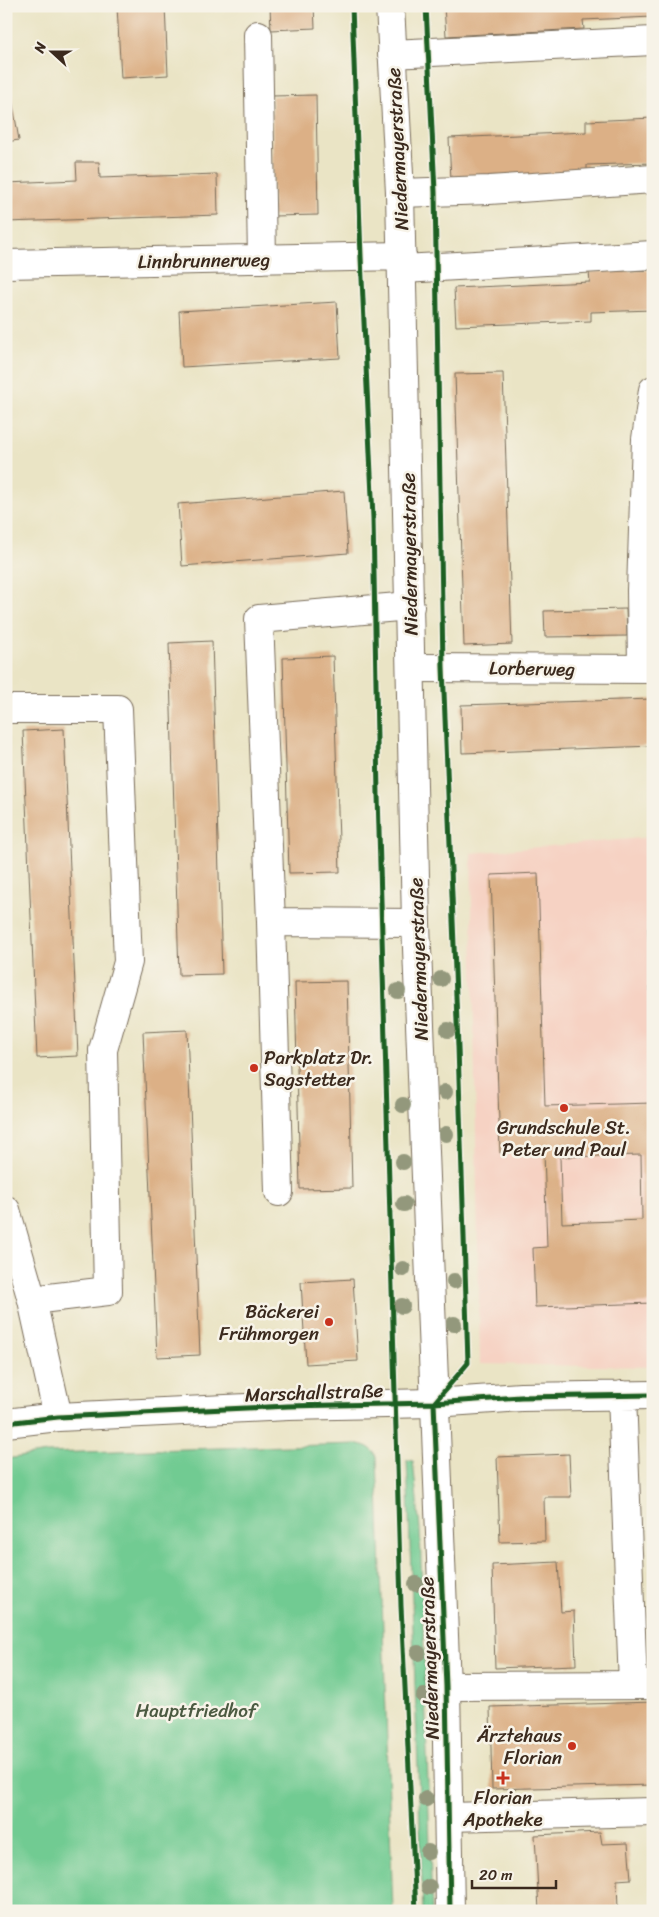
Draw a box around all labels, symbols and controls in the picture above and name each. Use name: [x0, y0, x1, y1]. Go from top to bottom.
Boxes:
north arrow: [28, 28, 78, 78]
text: N: [27, 38, 54, 57]
street label: Niedermayerstraße: [377, 66, 418, 231]
street label: Linnbrunnerweg: [137, 243, 271, 278]
street label: Niedermayerstraße: [392, 472, 427, 636]
street label: Lorberweg: [489, 651, 576, 686]
street label: Niedermayerstraße: [399, 877, 438, 1041]
place label: Parkplatz Dr. Sagstetter: [264, 1041, 374, 1096]
marker: Parkplatz Dr. Sagstetter: [248, 1062, 260, 1074]
marker: Grundschule St. Peter und Paul: [558, 1102, 570, 1114]
place label: Grundschule St. Peter und Paul: [497, 1111, 631, 1166]
place label: Bäckerei Frühmorgen: [219, 1295, 320, 1350]
marker: Bäckerei Frühmorgen: [323, 1316, 335, 1328]
street label: Marschallstraße: [244, 1374, 384, 1411]
street label: Niedermayerstraße: [410, 1576, 449, 1740]
park label: Hauptfriedhof: [136, 1694, 259, 1727]
place label: Ärztehaus Florian: [476, 1719, 562, 1774]
marker: Ärztehaus Florian: [566, 1740, 578, 1752]
marker: Florian Apotheke: [497, 1772, 509, 1784]
place label: Florian Apotheke: [462, 1781, 543, 1836]
scale bar: [472, 1857, 555, 1889]
text: 20 m: [479, 1862, 513, 1888]

